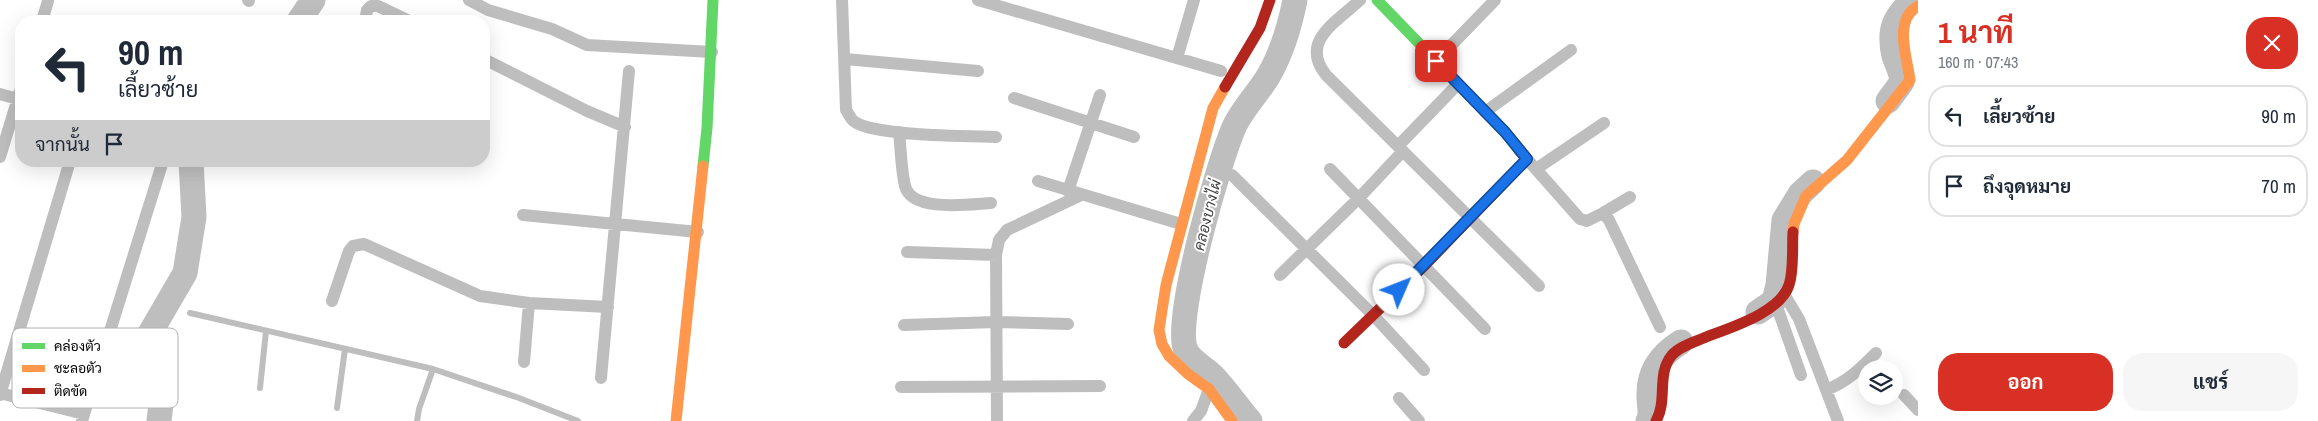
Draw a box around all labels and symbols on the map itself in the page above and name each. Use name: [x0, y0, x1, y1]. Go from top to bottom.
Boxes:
pin: [1415, 40, 1457, 82]
water label: คลองบางไผ่: [1188, 176, 1226, 253]
position arrow: [1372, 263, 1424, 315]
legend: [12, 328, 178, 408]
text: คล่องตัว: [54, 337, 101, 355]
text: ชะลอตัว: [54, 359, 102, 377]
text: ติดขัด: [54, 382, 87, 400]

